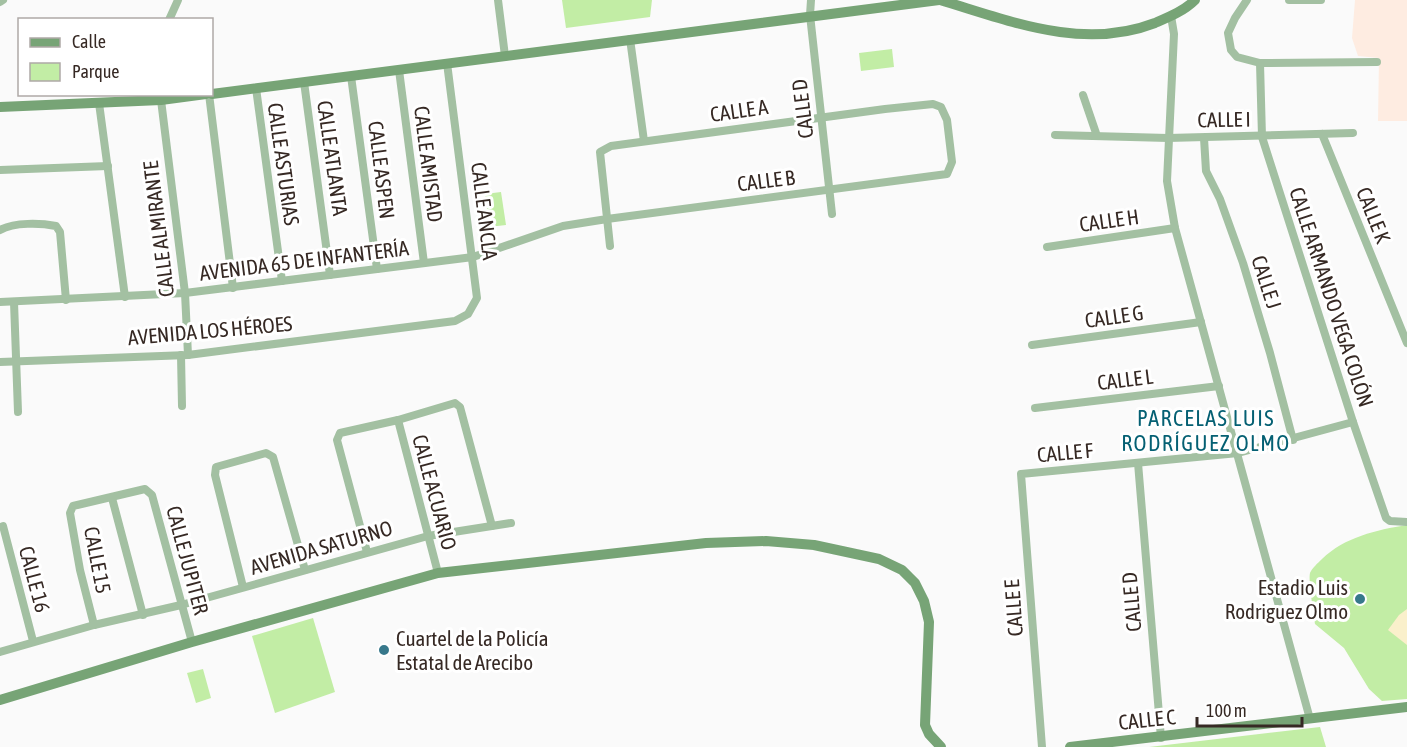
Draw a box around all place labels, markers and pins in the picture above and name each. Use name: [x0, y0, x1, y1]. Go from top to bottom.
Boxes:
place label: Estadio Luis Rodriguez Olmo: [1225, 575, 1348, 623]
marker: Estadio Luis Rodriguez Olmo: [1353, 592, 1367, 606]
place label: Cuartel de la Policía Estatal de Arecibo: [396, 626, 548, 674]
marker: Cuartel de la Policía Estatal de Arecibo: [377, 643, 391, 657]

